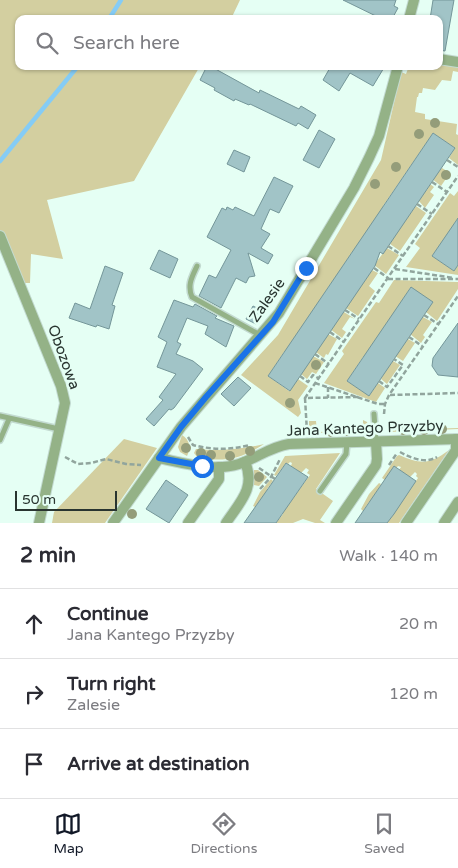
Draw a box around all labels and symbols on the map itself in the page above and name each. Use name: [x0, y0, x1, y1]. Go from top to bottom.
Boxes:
route end: [295, 257, 318, 280]
street label: Zalesie: [245, 274, 289, 326]
street label: Obozowa: [44, 322, 84, 392]
street label: Jana Kantego Przyzby: [286, 416, 444, 440]
route start: [191, 455, 214, 478]
scale bar: [15, 488, 118, 511]

